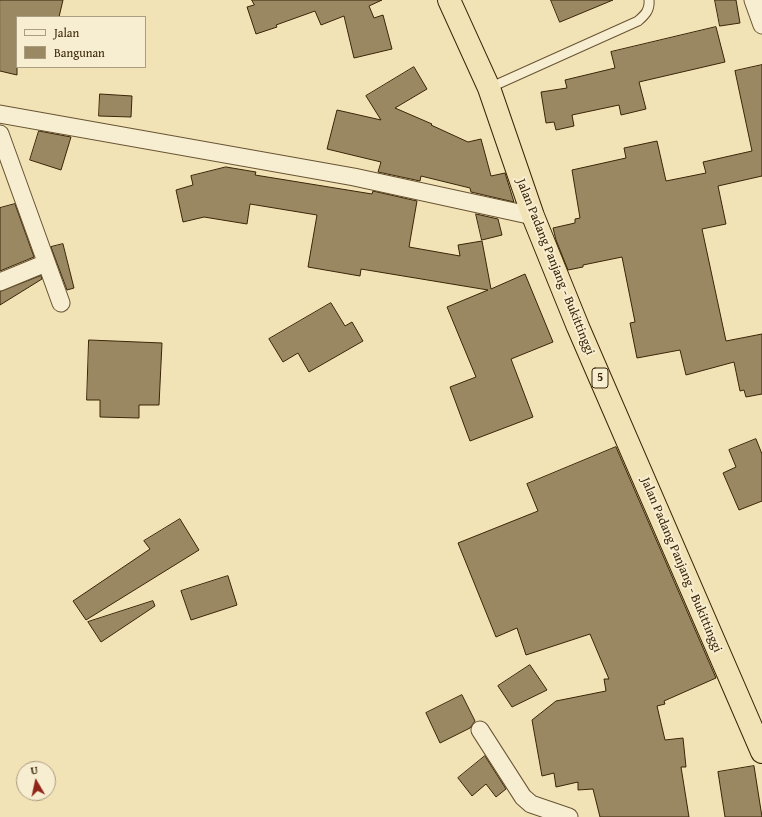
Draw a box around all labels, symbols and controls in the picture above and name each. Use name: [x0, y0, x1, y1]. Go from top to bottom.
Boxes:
legend: [16, 16, 146, 68]
text: Jalan: [54, 24, 79, 41]
text: Bangunan: [54, 44, 105, 61]
street label: Jalan Padang Panjang - Bukittinggi: [512, 177, 598, 357]
road number: 5: [592, 368, 608, 388]
street label: Jalan Padang Panjang - Bukittinggi: [637, 475, 725, 655]
north arrow: [16, 761, 56, 801]
text: U: [29, 762, 39, 779]

